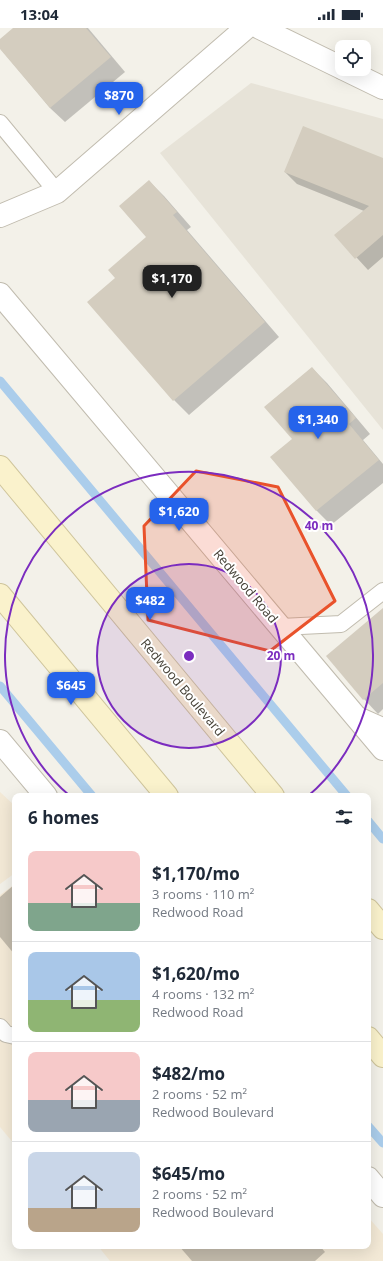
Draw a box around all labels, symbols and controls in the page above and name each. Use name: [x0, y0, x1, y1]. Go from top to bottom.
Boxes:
text: 13:04: [20, 4, 59, 24]
map controls: [335, 40, 371, 76]
button: locate: [335, 40, 371, 76]
pin: $870: [95, 82, 143, 116]
text: $870: [104, 86, 134, 104]
pin: $1,170: [139, 265, 205, 299]
text: $1,170: [152, 269, 192, 287]
pin: $1,340: [285, 406, 351, 440]
text: $1,340: [298, 410, 338, 428]
pin: $1,620: [146, 498, 212, 532]
text: $1,620: [159, 502, 199, 520]
text: 40 m: [305, 517, 333, 534]
street label: Redwood Road: [210, 545, 282, 627]
pin: $482: [126, 587, 174, 621]
text: $482: [135, 591, 165, 609]
street label: Redwood Boulevard: [137, 634, 229, 740]
text: 20 m: [267, 647, 295, 664]
centre of rings: [182, 649, 196, 663]
pin: $645: [47, 672, 95, 706]
text: $645: [56, 676, 86, 694]
text: 6 homes: [28, 806, 99, 829]
icon: filters: [333, 806, 355, 828]
text: $1,170/mo: [152, 862, 240, 885]
icon: home: [60, 867, 108, 915]
text: 3 rooms · 110 m²: [152, 885, 254, 903]
text: Redwood Road: [152, 903, 243, 921]
text: $1,620/mo: [152, 962, 240, 985]
icon: home: [60, 968, 108, 1016]
text: 4 rooms · 132 m²: [152, 985, 254, 1003]
text: Redwood Road: [152, 1003, 243, 1021]
text: $482/mo: [152, 1062, 225, 1085]
icon: home: [60, 1068, 108, 1116]
text: 2 rooms · 52 m²: [152, 1085, 247, 1103]
text: Redwood Boulevard: [152, 1103, 274, 1121]
text: $645/mo: [152, 1162, 225, 1185]
icon: home: [60, 1168, 108, 1216]
text: 2 rooms · 52 m²: [152, 1185, 247, 1203]
text: Redwood Boulevard: [152, 1203, 274, 1221]

